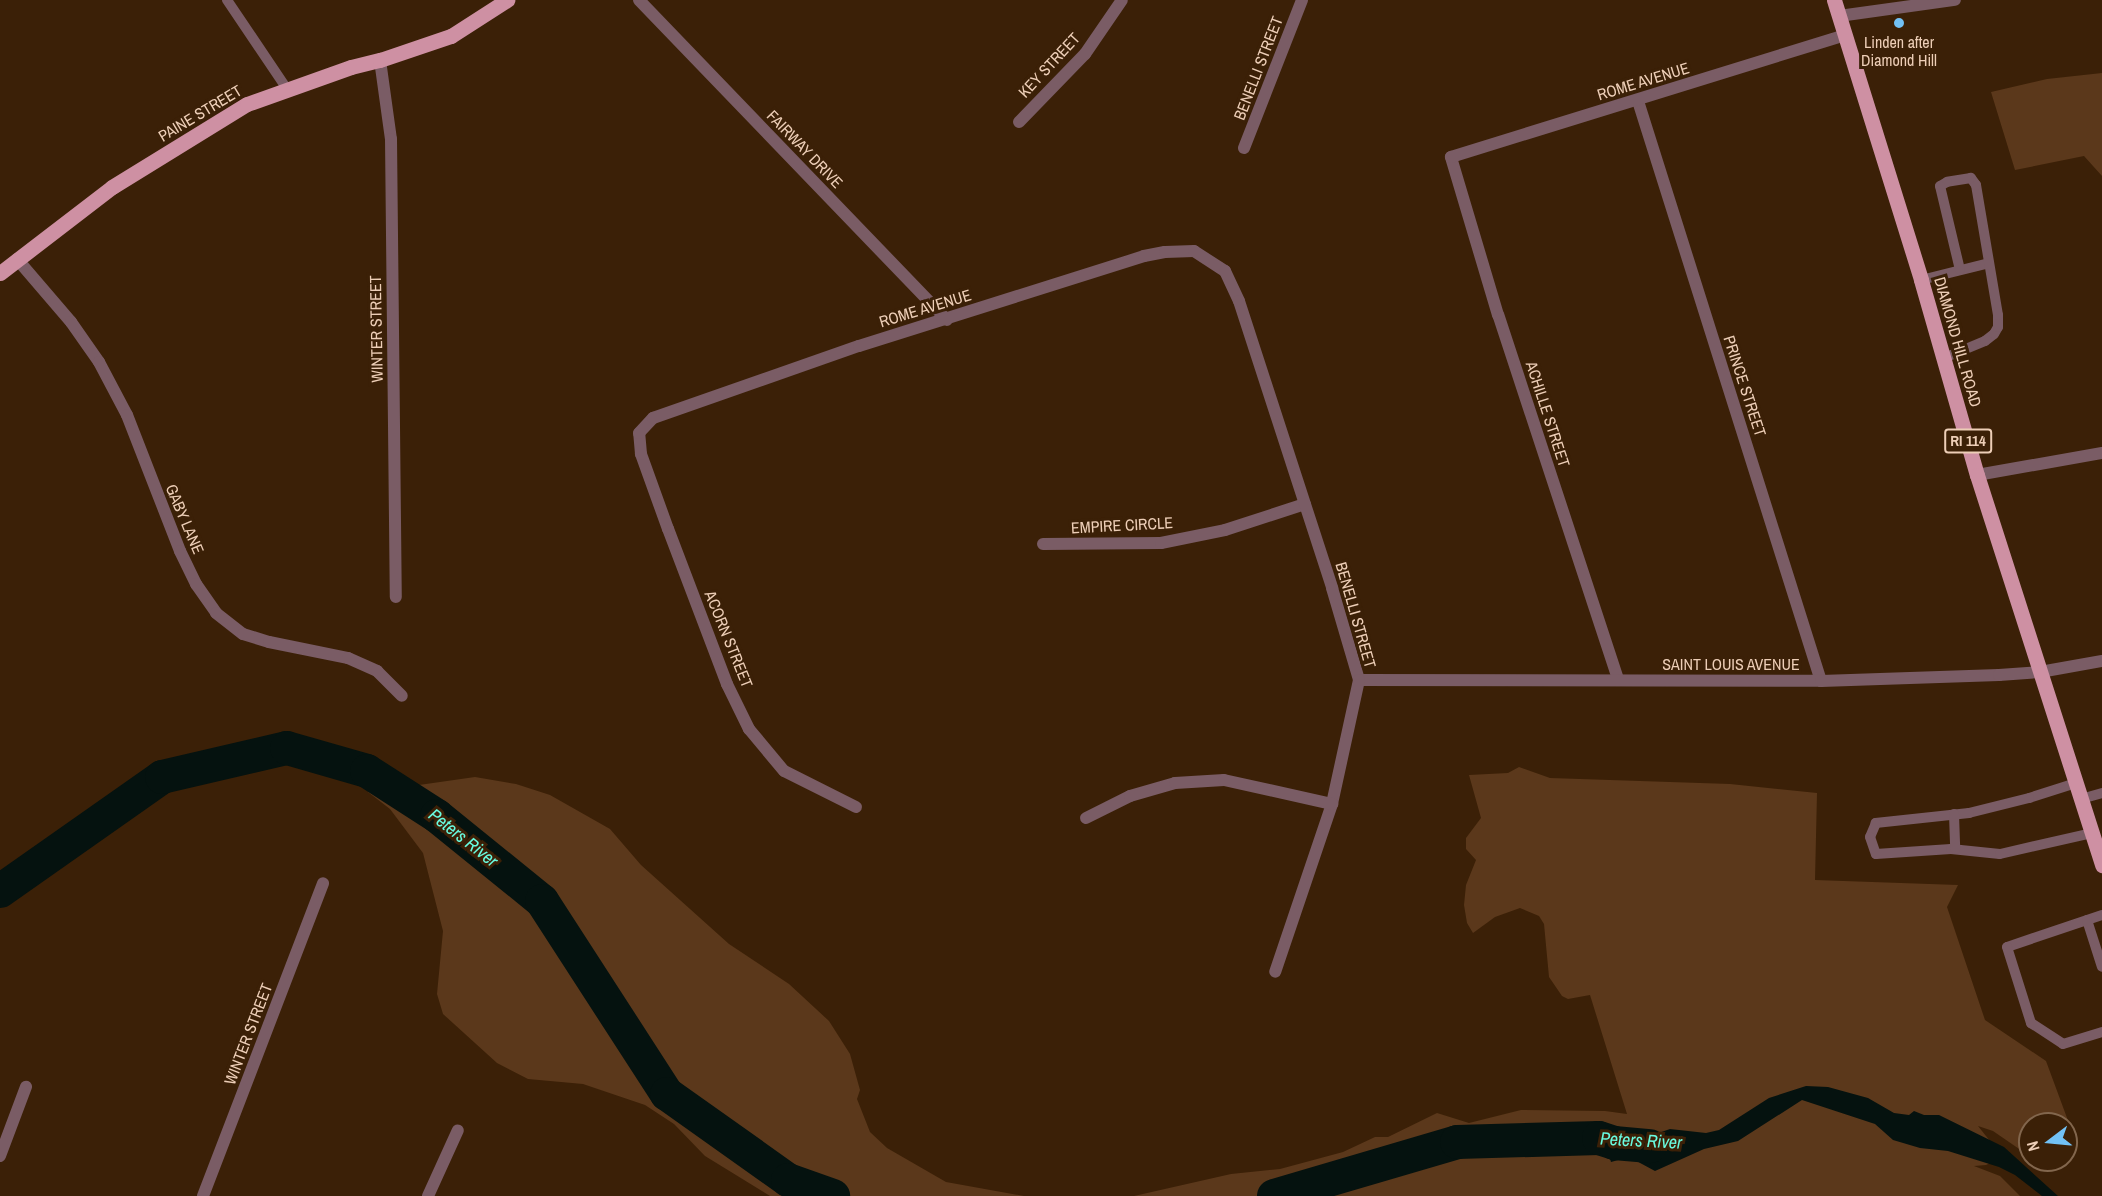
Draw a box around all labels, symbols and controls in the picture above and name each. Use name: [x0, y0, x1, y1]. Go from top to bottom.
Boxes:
street label: BENELLI STREET: [1229, 14, 1287, 122]
marker: Linden after Diamond Hill: [1892, 16, 1906, 30]
street label: KEY STREET: [1014, 29, 1084, 101]
place label: Linden after Diamond Hill: [1861, 32, 1937, 70]
street label: ROME AVENUE: [1594, 58, 1692, 104]
street label: PAINE STREET: [155, 81, 245, 145]
street label: FAIRWAY DRIVE: [763, 106, 847, 192]
street label: WINTER STREET: [365, 275, 387, 383]
street label: DIAMOND HILL ROAD: [1930, 275, 1986, 409]
street label: ROME AVENUE: [876, 285, 974, 331]
street label: PRINCE STREET: [1720, 333, 1770, 439]
street label: ACHILLE STREET: [1522, 359, 1574, 469]
road number: RI 114: [1944, 429, 1992, 453]
street label: GABY LANE: [162, 481, 208, 557]
street label: EMPIRE CIRCLE: [1071, 513, 1173, 537]
street label: BENELLI STREET: [1332, 560, 1380, 670]
street label: ACORN STREET: [701, 588, 757, 690]
street label: SAINT LOUIS AVENUE: [1662, 654, 1800, 674]
water label: Peters River: [424, 804, 502, 872]
street label: WINTER STREET: [220, 981, 276, 1087]
north arrow: [2018, 1112, 2078, 1172]
water label: Peters River: [1599, 1128, 1683, 1154]
text: N: [2021, 1139, 2045, 1154]

